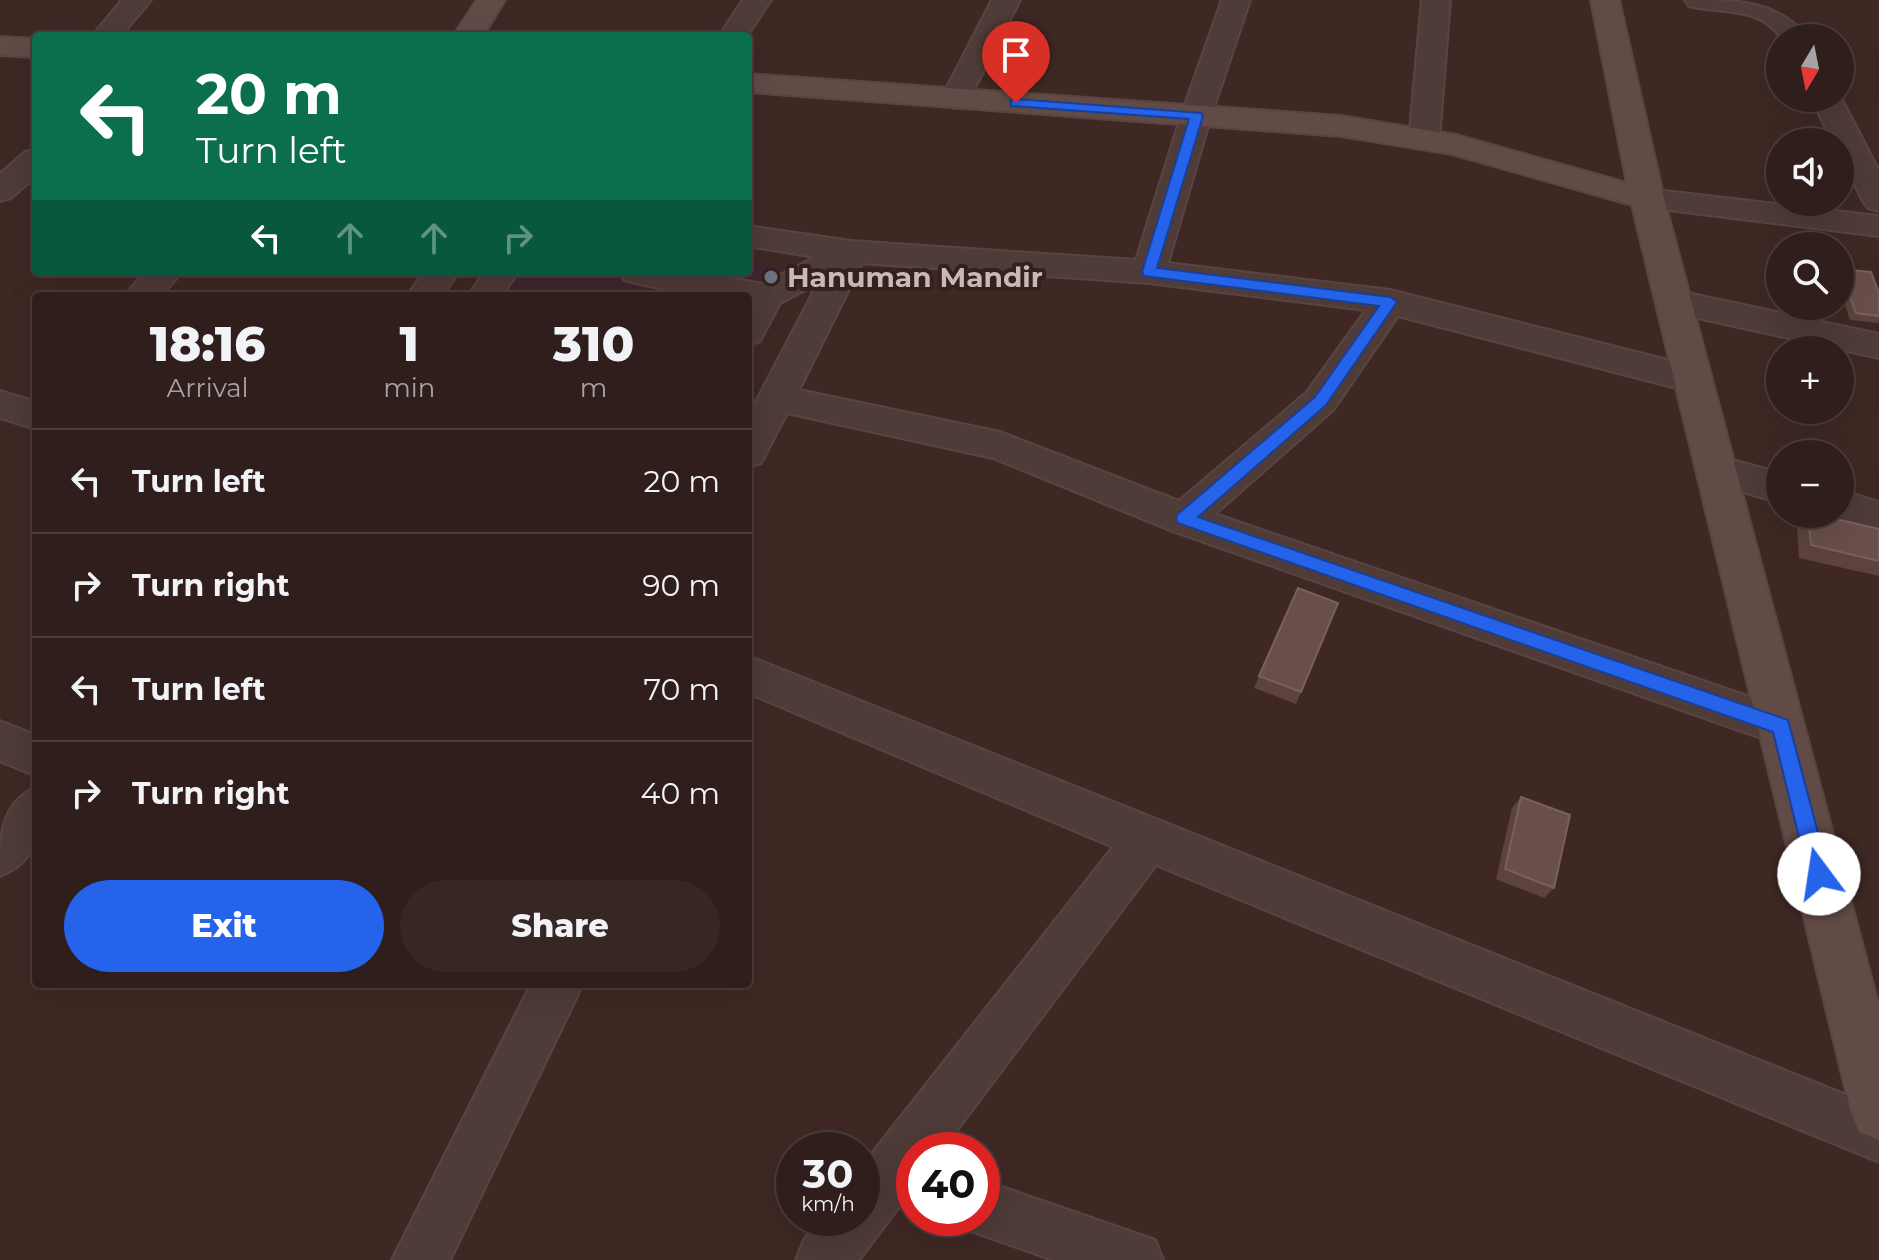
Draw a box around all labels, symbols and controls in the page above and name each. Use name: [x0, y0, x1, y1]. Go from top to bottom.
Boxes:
pin: [982, 21, 1050, 103]
north arrow: [1766, 24, 1854, 112]
map controls: [1766, 24, 1854, 528]
icon: arrive: [994, 33, 1038, 77]
text: 20 m: [196, 60, 342, 128]
icon: left: [64, 64, 168, 168]
text: Turn left: [196, 128, 347, 172]
button: sound: [1766, 128, 1854, 216]
icon: left: [244, 216, 288, 260]
icon: ahead: [328, 216, 372, 260]
icon: ahead: [412, 216, 456, 260]
icon: right: [496, 216, 540, 260]
button: search: [1766, 232, 1854, 320]
place label: Hanuman Mandir: [787, 260, 1043, 294]
marker: Hanuman Mandir: [762, 268, 780, 286]
text: 18:16: [150, 315, 265, 373]
text: 1: [399, 315, 419, 373]
text: 310: [553, 315, 634, 373]
button: +: [1766, 336, 1854, 424]
text: Arrival: [167, 372, 249, 404]
text: min: [383, 372, 435, 404]
text: m: [580, 372, 607, 404]
button: −: [1766, 440, 1854, 528]
icon: left: [64, 459, 108, 503]
text: Turn left: [132, 463, 265, 500]
text: 20 m: [643, 463, 720, 500]
icon: right: [64, 563, 108, 607]
text: Turn right: [132, 567, 289, 604]
text: 90 m: [642, 567, 720, 604]
icon: left: [64, 667, 108, 711]
text: Turn left: [132, 671, 265, 708]
text: 70 m: [643, 671, 720, 708]
icon: right: [64, 771, 108, 815]
text: Turn right: [132, 775, 289, 812]
text: 40 m: [641, 775, 720, 812]
position arrow: [1777, 832, 1861, 916]
button: Exit: [64, 880, 384, 972]
button: Share: [400, 880, 720, 972]
speed limit sign: 40: [896, 1132, 1000, 1236]
text: 30: [803, 1149, 853, 1198]
text: km/h: [801, 1192, 855, 1216]

